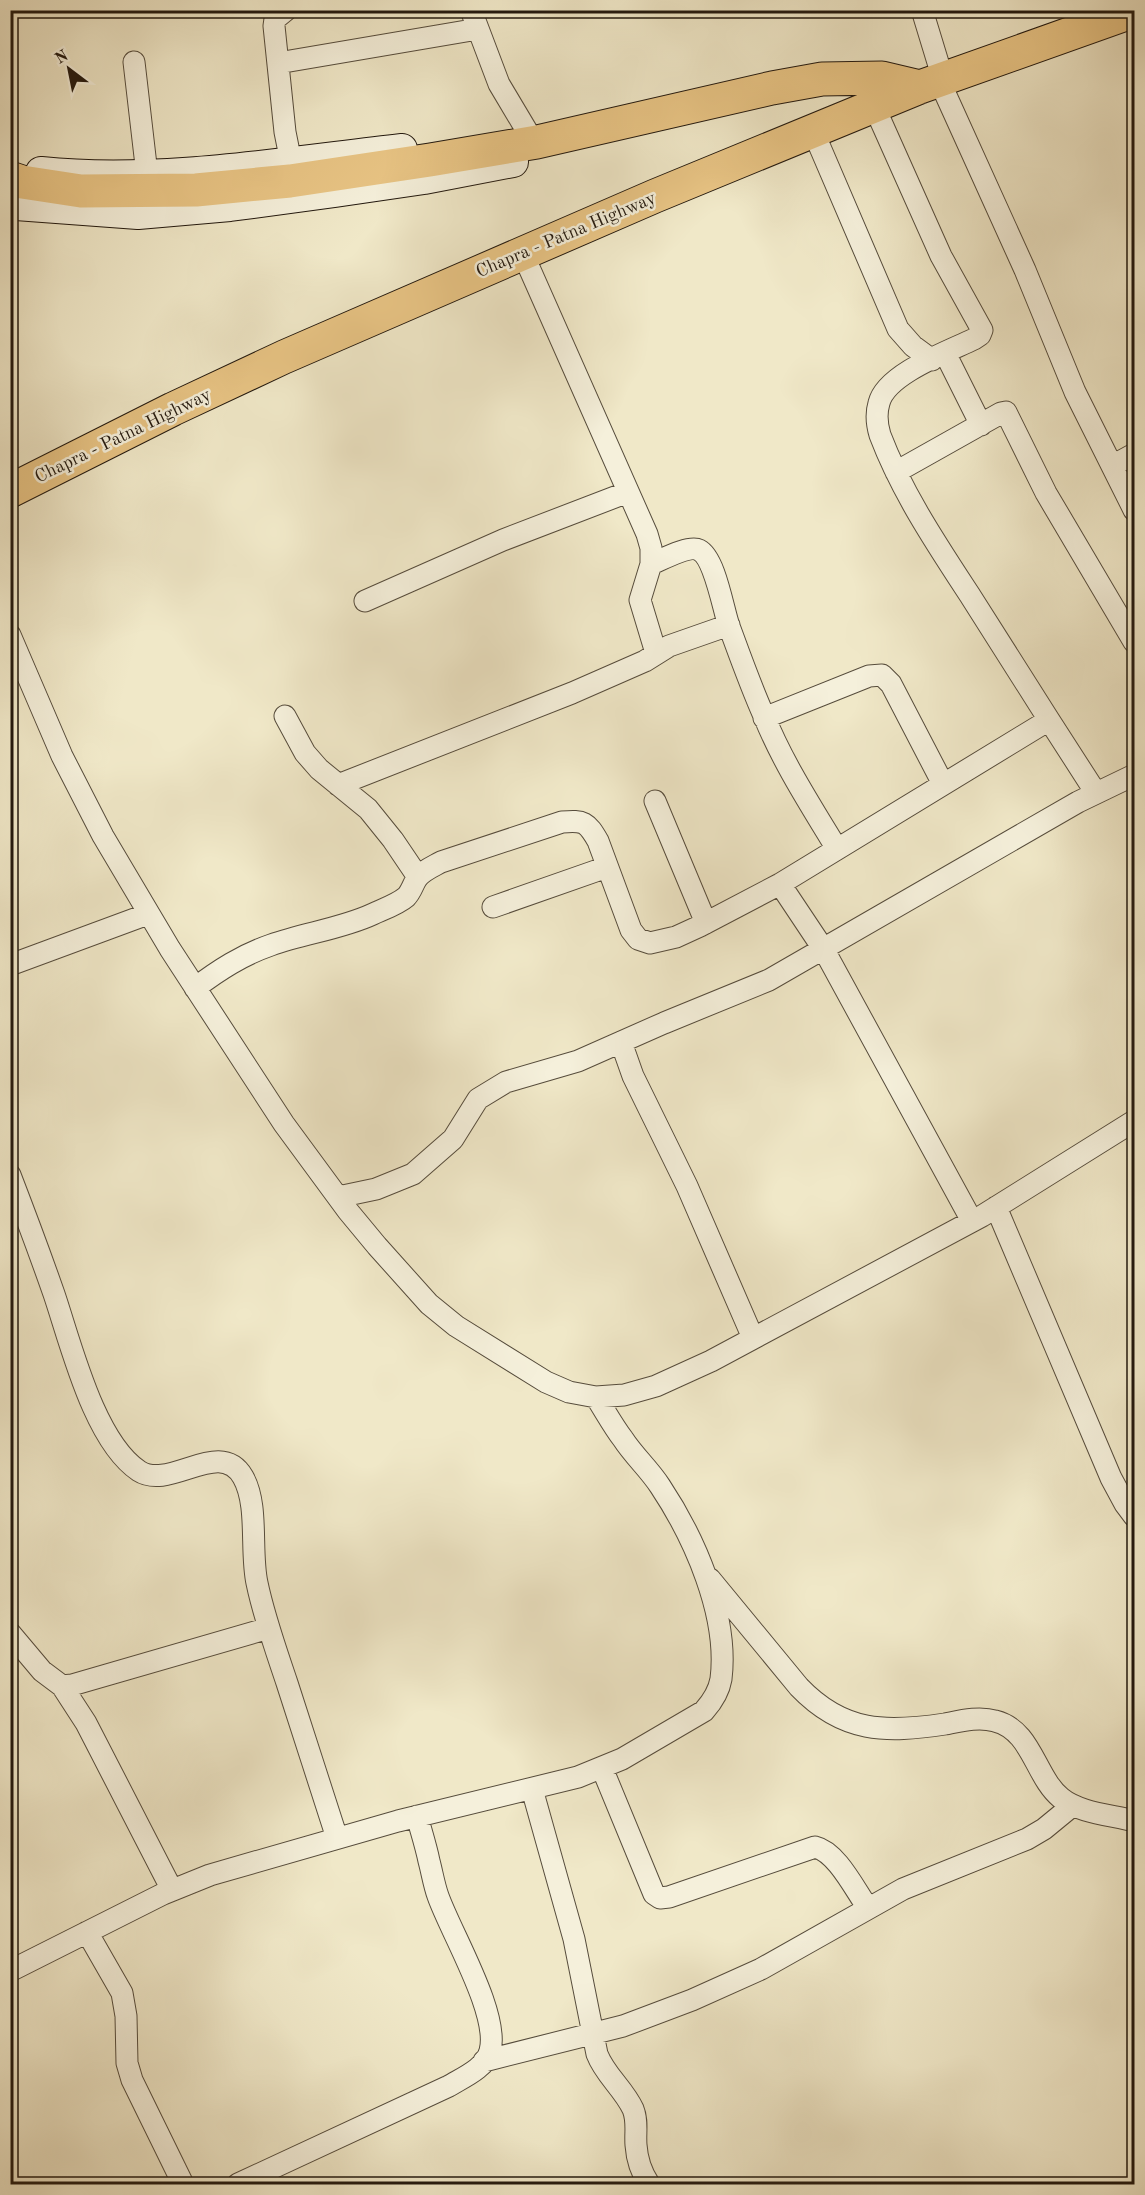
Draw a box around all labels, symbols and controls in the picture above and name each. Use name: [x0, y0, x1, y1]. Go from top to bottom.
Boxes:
north arrow: [39, 39, 99, 99]
text: N: [53, 48, 72, 68]
street label: Chapra - Patna Highway: [473, 189, 659, 281]
street label: Chapra - Patna Highway: [32, 385, 214, 486]

